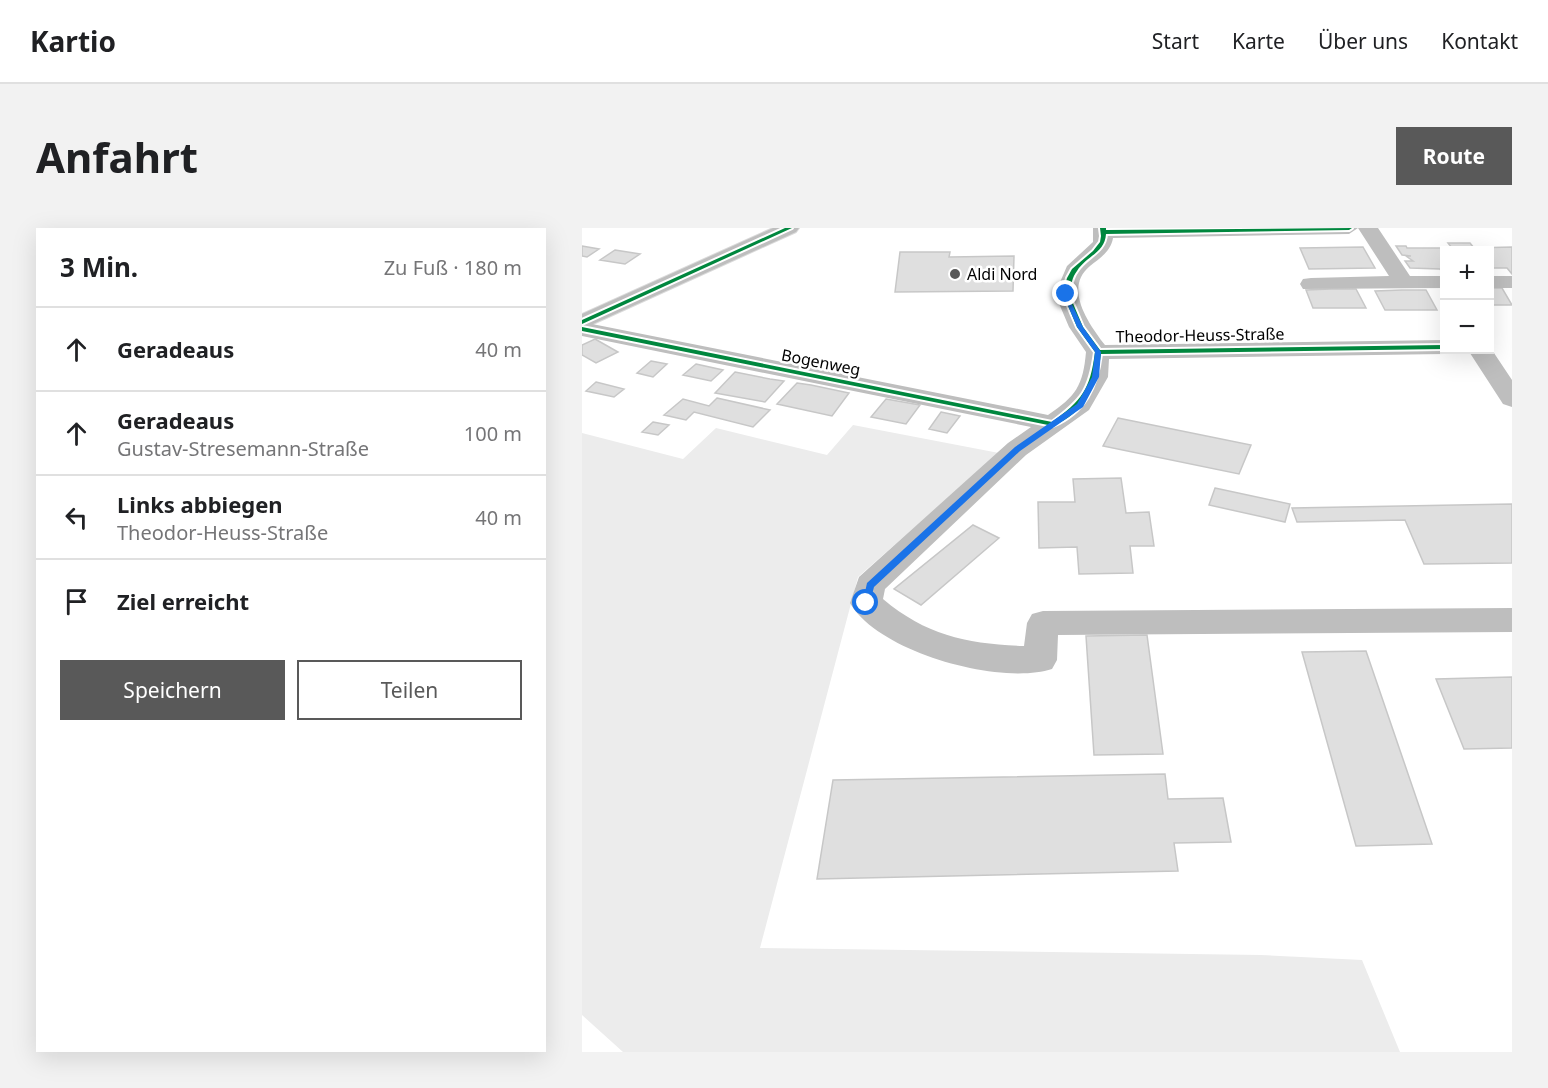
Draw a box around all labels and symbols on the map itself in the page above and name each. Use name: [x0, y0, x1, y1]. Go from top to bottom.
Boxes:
place label: Aldi Nord: [967, 263, 1037, 285]
marker: Aldi Nord: [948, 267, 962, 281]
route end: [1052, 280, 1078, 306]
street label: Theodor-Heuss-Straße: [1115, 323, 1285, 347]
street label: Bogenweg: [779, 344, 863, 380]
route start: [852, 589, 878, 615]

